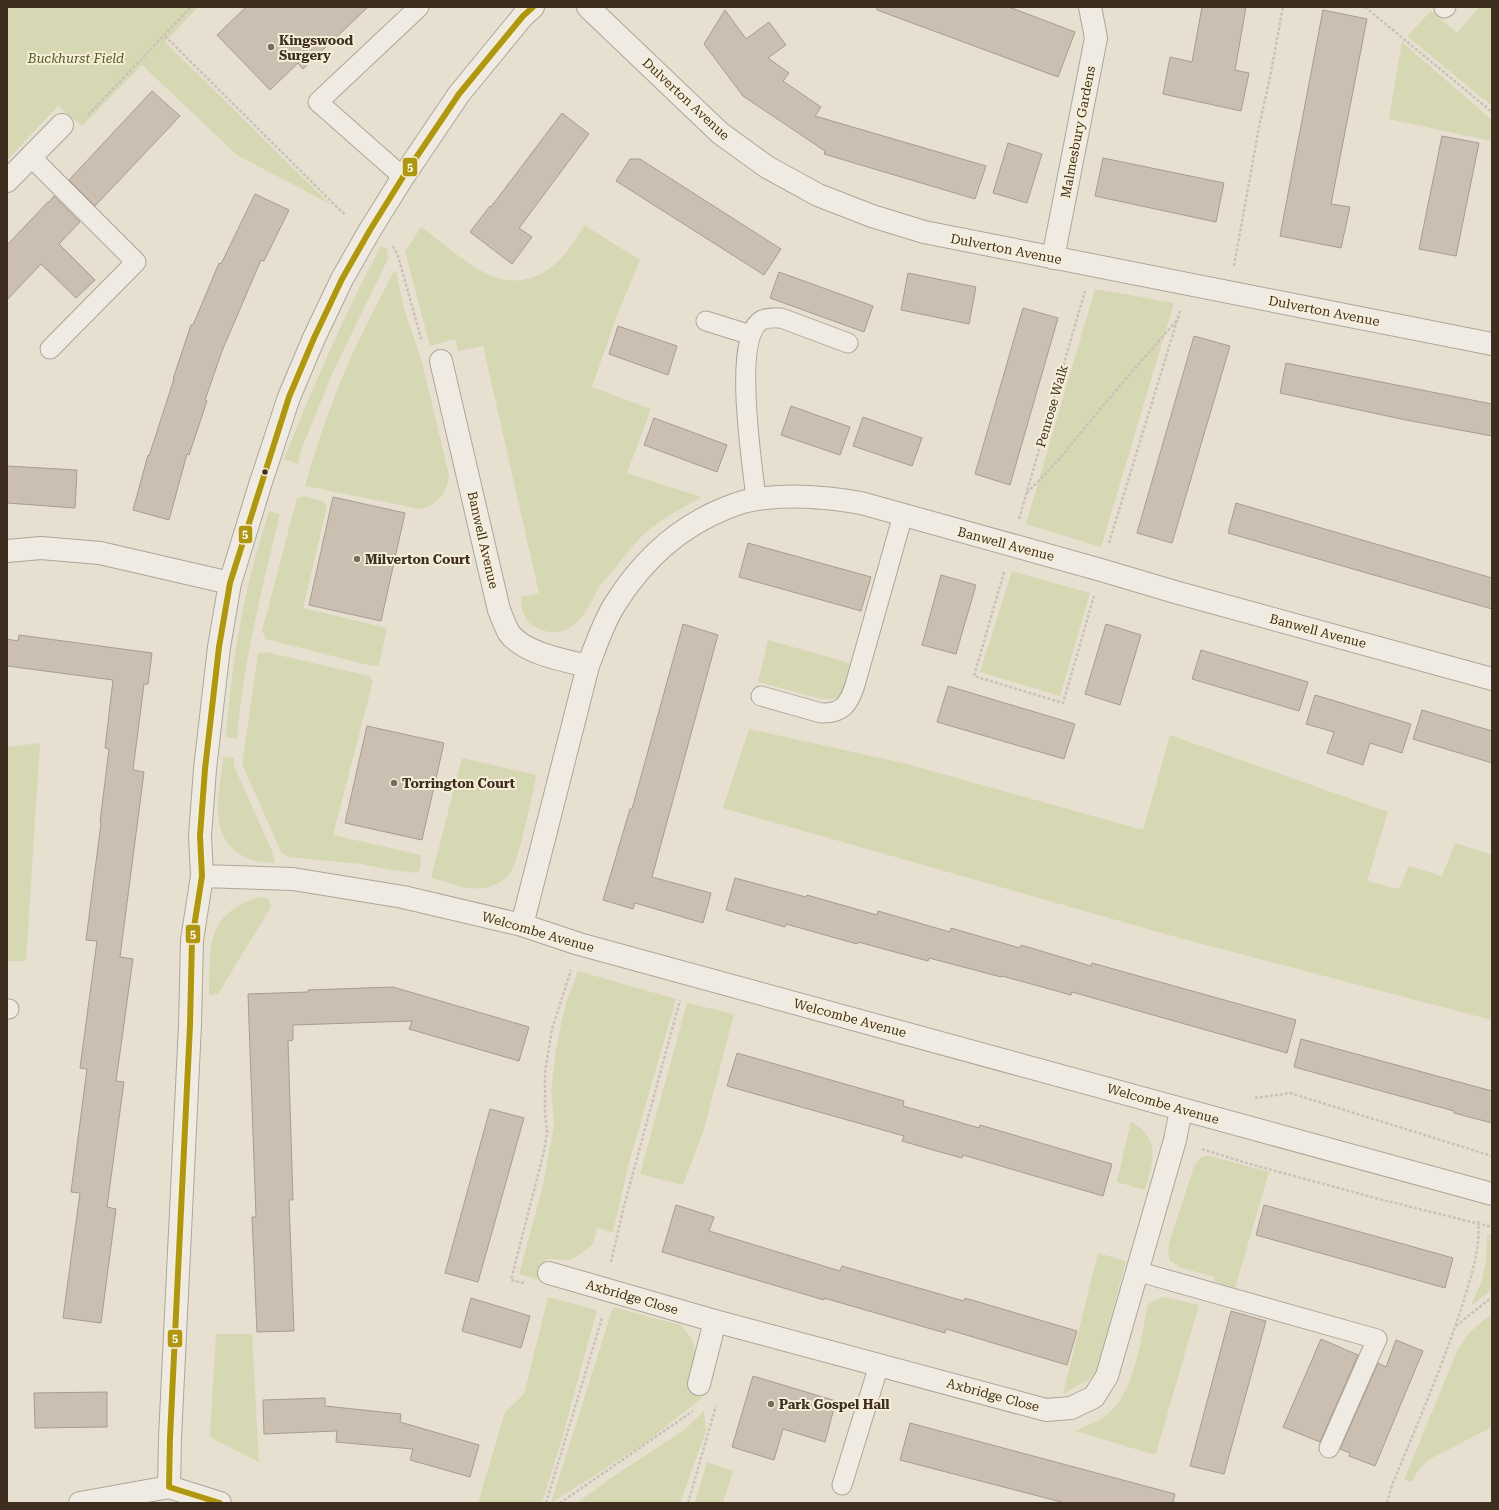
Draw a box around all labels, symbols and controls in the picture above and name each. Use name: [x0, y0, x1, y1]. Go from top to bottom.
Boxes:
place label: Kingswood Surgery: [279, 33, 354, 63]
marker: Kingswood Surgery: [266, 42, 276, 52]
park label: Buckhurst Field: [27, 51, 124, 66]
street label: Dulverton Avenue: [640, 55, 732, 143]
street label: Malmesbury Gardens: [1058, 65, 1098, 199]
line badge: 5: [402, 157, 418, 177]
text: 5: [407, 161, 413, 174]
street label: Dulverton Avenue: [949, 231, 1063, 267]
street label: Dulverton Avenue: [1267, 293, 1381, 329]
street label: Penrose Walk: [1033, 363, 1071, 449]
unlabelled marker: [260, 467, 270, 477]
street label: Banwell Avenue: [465, 490, 501, 590]
street label: Banwell Avenue: [956, 524, 1056, 564]
line badge: 5: [238, 525, 253, 544]
text: 5: [242, 528, 248, 541]
place label: Milverton Court: [365, 552, 471, 567]
marker: Milverton Court: [352, 554, 362, 564]
street label: Banwell Avenue: [1268, 611, 1368, 651]
place label: Torrington Court: [402, 776, 516, 791]
marker: Torrington Court: [389, 778, 399, 788]
street label: Welcombe Avenue: [480, 909, 596, 955]
line badge: 5: [185, 924, 201, 944]
text: 5: [190, 928, 196, 941]
street label: Welcombe Avenue: [792, 996, 908, 1040]
street label: Welcombe Avenue: [1105, 1081, 1221, 1127]
street label: Axbridge Close: [584, 1277, 680, 1317]
line badge: 5: [167, 1329, 183, 1348]
text: 5: [172, 1332, 178, 1345]
street label: Axbridge Close: [945, 1375, 1041, 1415]
place label: Park Gospel Hall: [779, 1397, 890, 1412]
marker: Park Gospel Hall: [766, 1399, 776, 1409]

